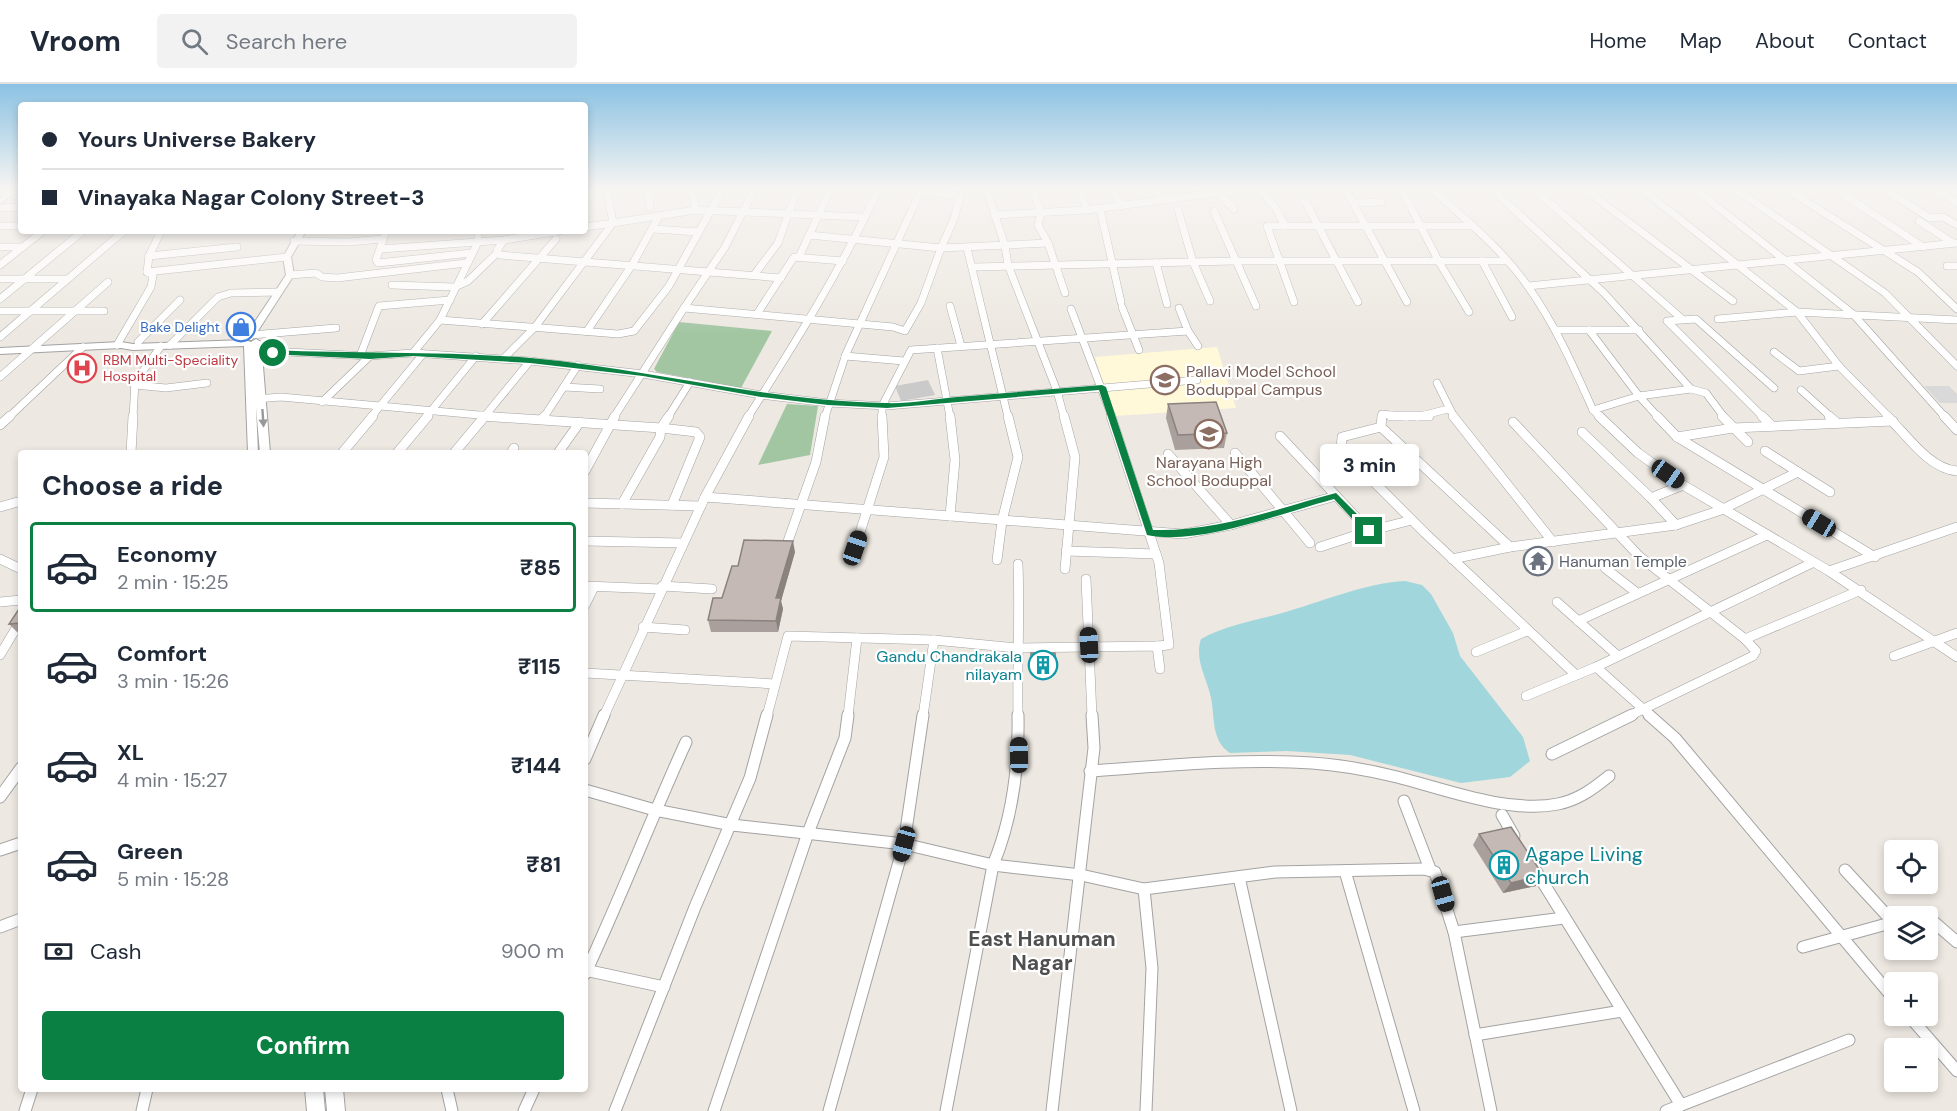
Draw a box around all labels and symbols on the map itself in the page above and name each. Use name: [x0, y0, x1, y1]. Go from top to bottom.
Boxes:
shop icon: Bake Delight: [225, 311, 257, 343]
place label: Bake Delight: [140, 318, 220, 336]
route start: [259, 339, 286, 366]
place label: RBM Multi-Speciality Hospital: [103, 351, 238, 385]
hospital icon: RBM Multi-Speciality Hospital: [66, 352, 98, 384]
place label: Pallavi Model School Boduppal Campus: [1186, 361, 1336, 400]
school or university icon: Pallavi Model School Boduppal Campus: [1149, 364, 1181, 396]
one-way arrow: [258, 409, 268, 428]
school or university icon: Narayana High School Boduppal: [1193, 418, 1225, 450]
callout: 3 min: [1320, 444, 1418, 486]
place label: Narayana High School Boduppal: [1146, 452, 1272, 491]
car: [1648, 456, 1688, 492]
car: [1799, 506, 1839, 540]
route end: [1355, 517, 1382, 544]
car: [841, 528, 869, 568]
temple icon: Hanuman Temple: [1522, 545, 1554, 577]
place label: Hanuman Temple: [1559, 551, 1687, 572]
car: [1079, 627, 1099, 663]
place label: Gandu Chandrakala nilayam: [876, 646, 1022, 685]
building icon: Gandu Chandrakala nilayam: [1027, 649, 1059, 681]
car: [1010, 737, 1028, 773]
car: [891, 824, 917, 864]
place label: Agape Living church: [1525, 841, 1643, 890]
building icon: Agape Living church: [1488, 849, 1520, 881]
car: [1429, 874, 1457, 914]
district label: East Hanuman Nagar: [968, 925, 1116, 977]

